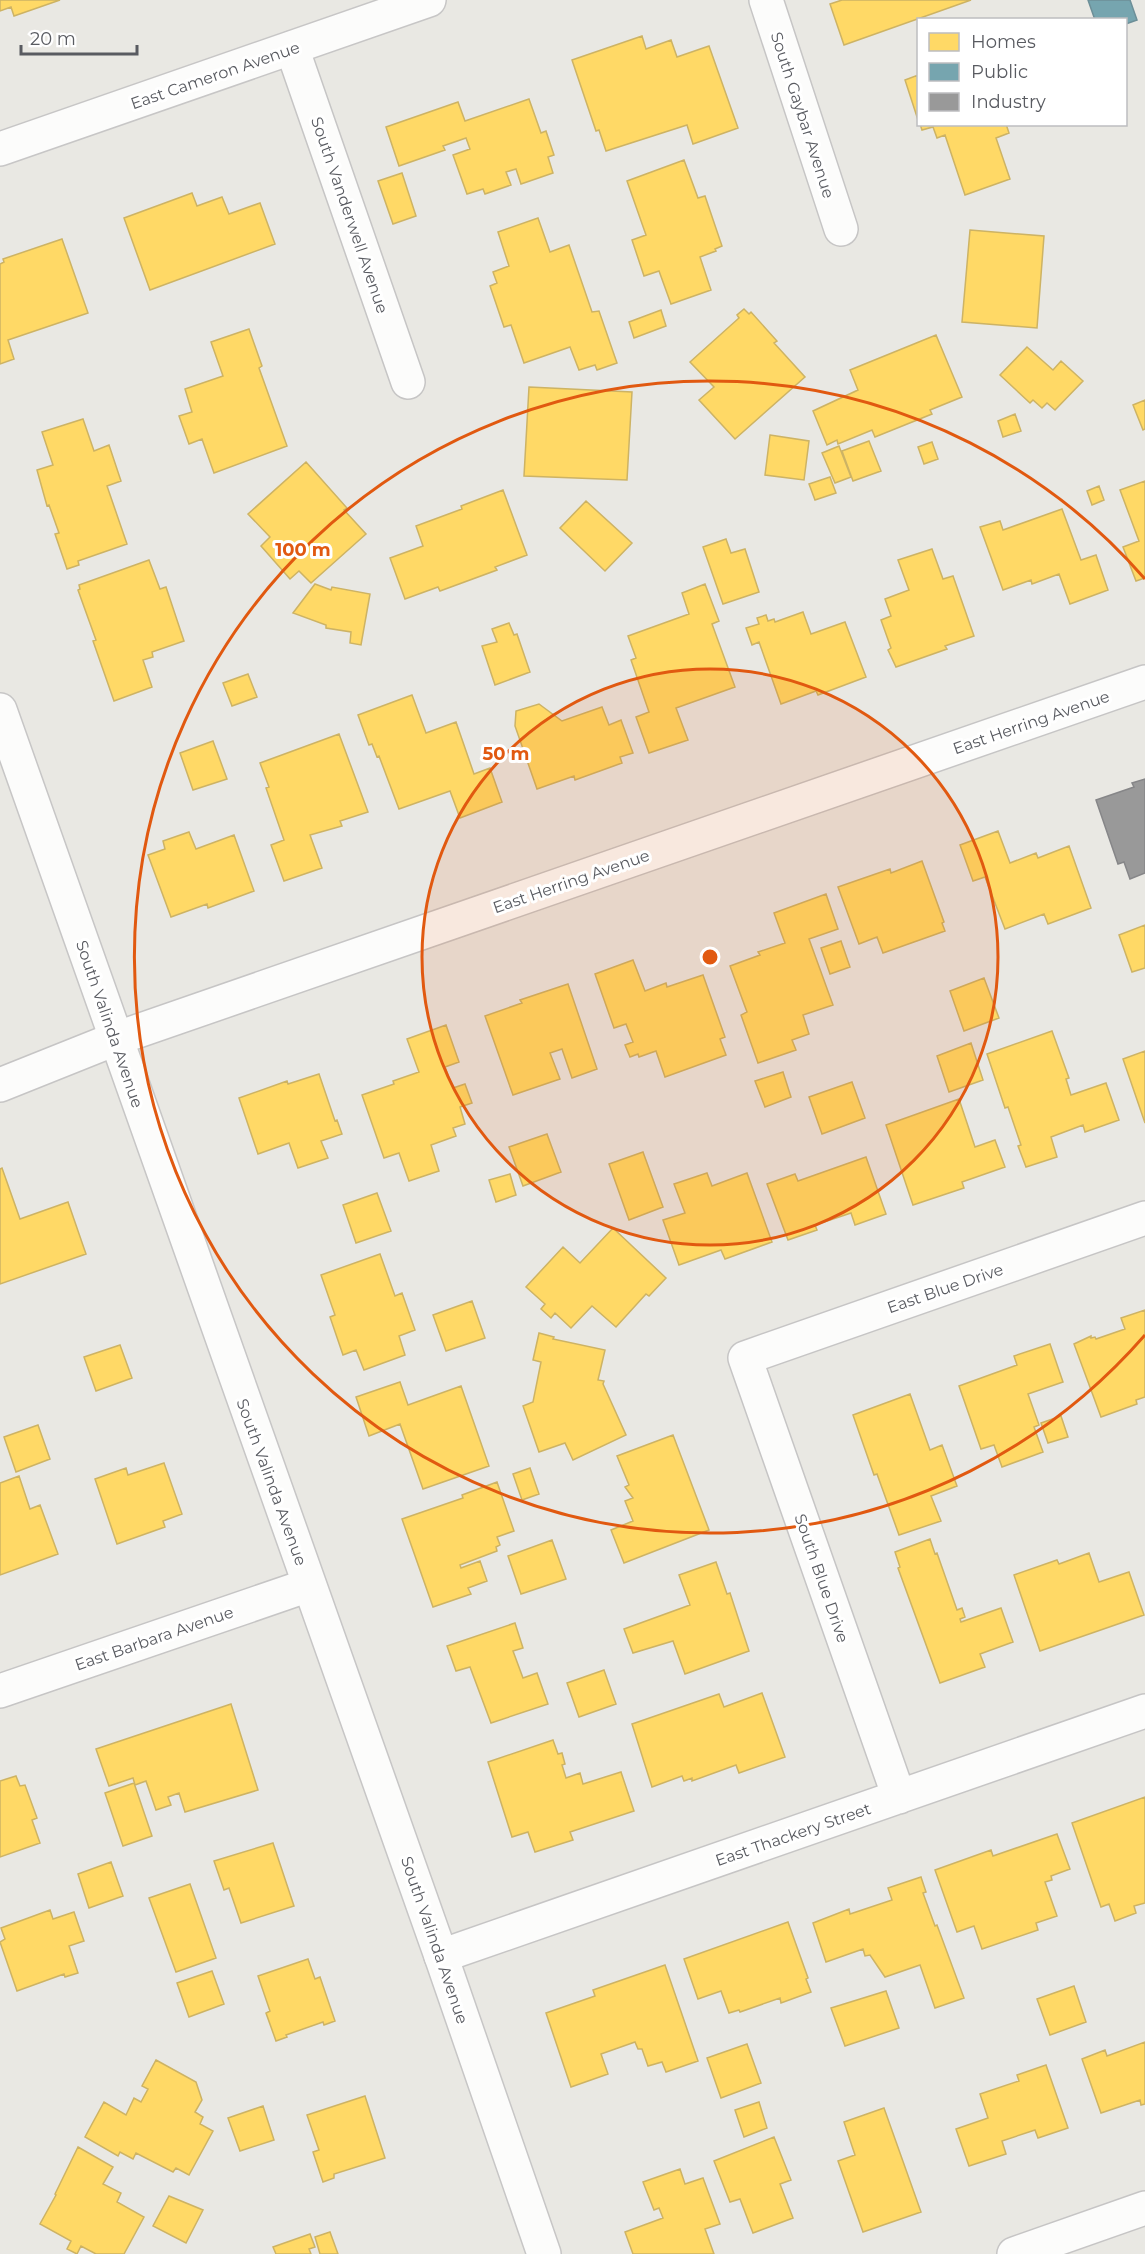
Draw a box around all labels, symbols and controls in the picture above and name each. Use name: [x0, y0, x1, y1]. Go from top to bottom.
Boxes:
scale bar: [21, 18, 136, 56]
legend: [917, 18, 1127, 126]
text: 20 m: [30, 28, 76, 50]
street label: South Gaybar Avenue: [767, 30, 838, 201]
text: Homes: [971, 31, 1036, 53]
street label: East Cameron Avenue: [128, 38, 302, 113]
text: Public: [971, 61, 1028, 83]
text: Industry: [971, 91, 1046, 113]
street label: South Vanderwell Avenue: [307, 114, 392, 316]
text: 100 m: [275, 539, 331, 561]
street label: East Herring Avenue: [950, 687, 1112, 758]
text: 50 m: [483, 743, 529, 765]
street label: East Herring Avenue: [490, 846, 652, 917]
street label: South Valinda Avenue: [72, 938, 147, 1111]
centre of rings: [700, 947, 720, 967]
street label: East Blue Drive: [885, 1260, 1006, 1317]
street label: South Valinda Avenue: [232, 1396, 311, 1568]
street label: South Blue Drive: [791, 1511, 852, 1645]
street label: East Barbara Avenue: [72, 1602, 236, 1675]
street label: East Thackery Street: [713, 1799, 874, 1870]
street label: South Valinda Avenue: [397, 1854, 472, 2027]

